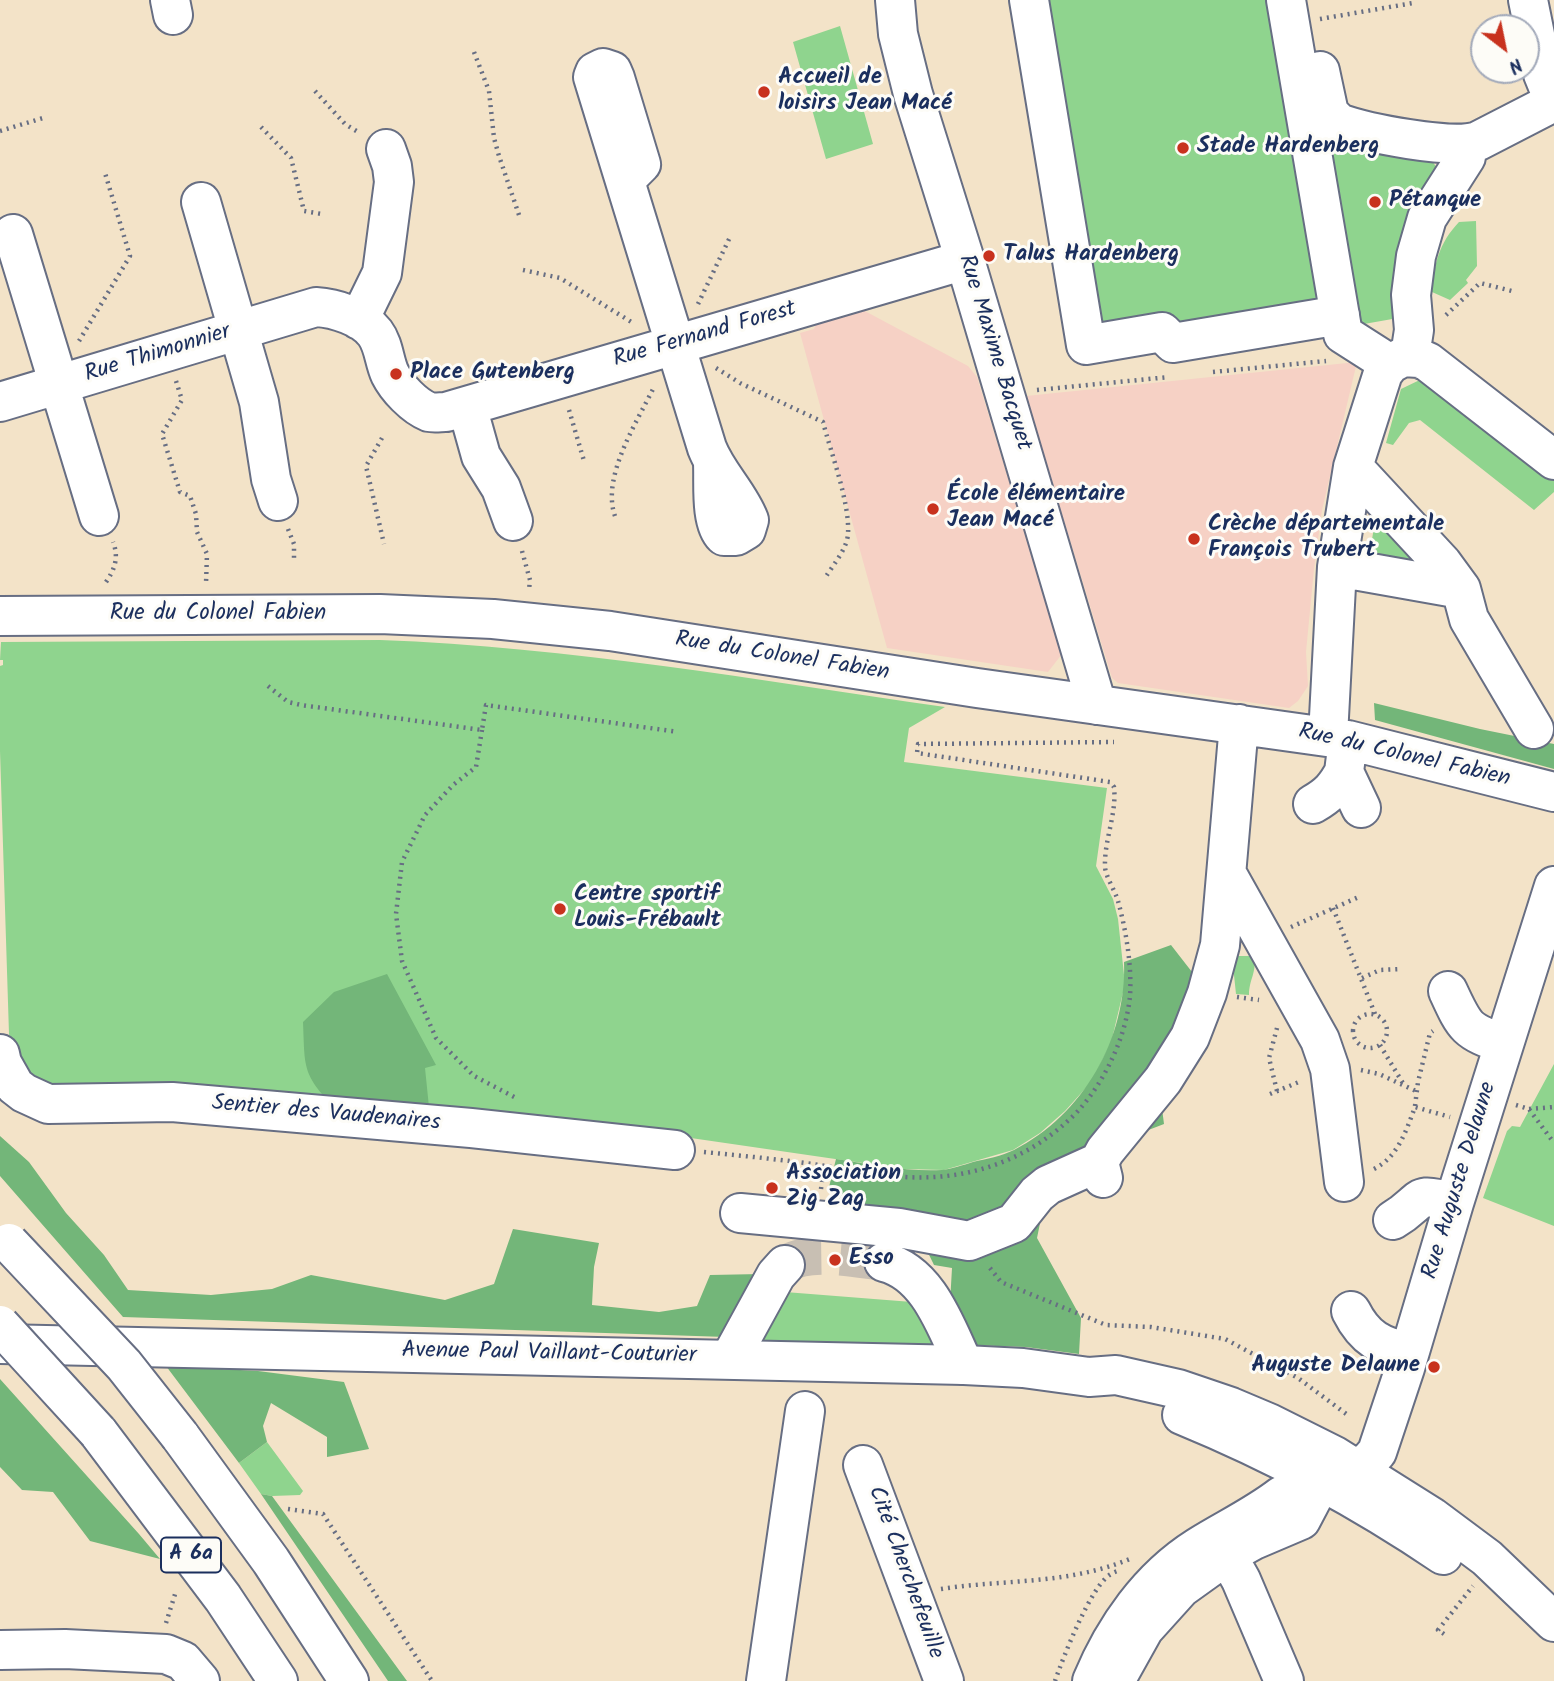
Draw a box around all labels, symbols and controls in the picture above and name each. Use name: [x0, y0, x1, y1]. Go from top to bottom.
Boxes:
north arrow: [1470, 14, 1540, 84]
text: N: [1502, 49, 1528, 81]
place label: Accueil de loisirs Jean Macé: [778, 65, 952, 119]
marker: Accueil de loisirs Jean Macé: [756, 84, 772, 100]
place label: Stade Hardenberg: [1197, 134, 1379, 162]
marker: Stade Hardenberg: [1175, 140, 1191, 156]
place label: Pétanque: [1389, 188, 1481, 216]
marker: Pétanque: [1367, 194, 1383, 210]
place label: Talus Hardenberg: [1003, 242, 1179, 270]
marker: Talus Hardenberg: [981, 248, 997, 264]
street label: Rue Maxime Bacquet: [950, 252, 1036, 454]
street label: Rue Fernand Forest: [610, 297, 800, 375]
street label: Rue Thimonnier: [82, 320, 234, 390]
place label: Place Gutenberg: [410, 360, 575, 388]
marker: Place Gutenberg: [388, 366, 404, 382]
place label: École élémentaire Jean Macé: [947, 482, 1125, 536]
marker: École élémentaire Jean Macé: [925, 501, 941, 517]
place label: Crèche départementale François Trubert: [1208, 512, 1444, 566]
marker: Crèche départementale François Trubert: [1186, 531, 1202, 547]
street label: Rue du Colonel Fabien: [110, 601, 326, 629]
street label: Rue du Colonel Fabien: [673, 627, 891, 689]
street label: Rue du Colonel Fabien: [1295, 719, 1513, 795]
place label: Centre sportif Louis-Frébault: [574, 882, 721, 936]
marker: Centre sportif Louis-Frébault: [552, 901, 568, 917]
street label: Rue Auguste Delaune: [1418, 1079, 1504, 1283]
street label: Sentier des Vaudenaires: [211, 1091, 441, 1139]
place label: Association Zig Zag: [786, 1161, 901, 1215]
marker: Association Zig Zag: [764, 1180, 780, 1196]
place label: Esso: [849, 1246, 894, 1274]
marker: Esso: [827, 1252, 843, 1268]
street label: Avenue Paul Vaillant-Couturier: [401, 1339, 697, 1371]
place label: Auguste Delaune: [1251, 1353, 1420, 1381]
marker: Auguste Delaune: [1426, 1359, 1442, 1375]
street label: Cité Cherchefeuille: [860, 1483, 948, 1663]
road number: A 6a: [161, 1538, 221, 1572]

